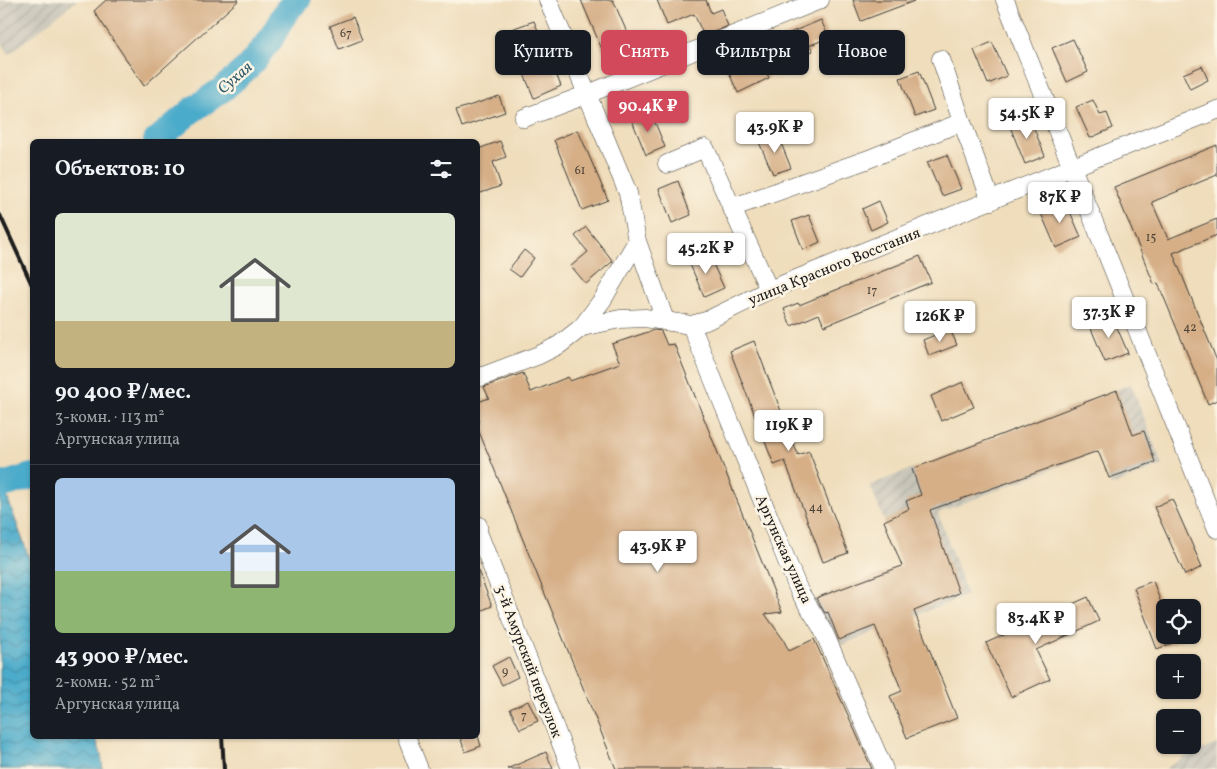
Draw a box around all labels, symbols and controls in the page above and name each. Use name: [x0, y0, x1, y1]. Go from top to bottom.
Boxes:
house number: 67: [340, 26, 352, 42]
chip: Купить: [495, 30, 591, 75]
chip: Снять: [601, 30, 687, 75]
chip: Фильтры: [697, 30, 809, 75]
chip: Новое: [819, 30, 905, 75]
water label: Сухая: [213, 57, 258, 100]
pin: 90.4K ₽: [602, 90, 694, 133]
text: 90.4K ₽: [619, 96, 677, 118]
pin: 54.5K ₽: [981, 98, 1073, 140]
text: 54.5K ₽: [999, 103, 1055, 125]
pin: 43.9K ₽: [729, 112, 821, 154]
text: 43.9K ₽: [747, 117, 803, 139]
text: Объектов: 10: [55, 155, 185, 184]
icon: filters: [427, 155, 455, 183]
house number: 61: [575, 163, 585, 179]
pin: 87K ₽: [1025, 182, 1095, 224]
text: 87K ₽: [1039, 187, 1081, 209]
street label: улица Красного Восстания: [745, 223, 924, 312]
house number: 15: [1146, 230, 1156, 246]
pin: 45.2K ₽: [660, 232, 752, 275]
text: 45.2K ₽: [678, 238, 734, 260]
icon: home: [210, 245, 300, 335]
house number: 17: [867, 283, 877, 299]
pin: 37.3K ₽: [1063, 296, 1155, 339]
pin: 126K ₽: [899, 300, 981, 343]
text: 37.3K ₽: [1083, 302, 1135, 324]
text: 126K ₽: [915, 306, 965, 328]
house number: 42: [1183, 320, 1197, 336]
text: 90 400 ₽/мес.: [55, 378, 191, 407]
text: 3-комн. · 113 m²: [55, 407, 164, 429]
pin: 119K ₽: [748, 410, 830, 452]
text: 119K ₽: [765, 415, 813, 437]
text: Аргунская улица: [55, 429, 180, 451]
street label: Аргунская улица: [749, 492, 816, 607]
house number: 44: [809, 500, 823, 516]
icon: home: [210, 511, 300, 601]
pin: 43.9K ₽: [612, 530, 704, 573]
text: 43.9K ₽: [630, 536, 686, 558]
street label: 3-й Амурский переулок: [489, 582, 567, 741]
map controls: [1156, 599, 1201, 754]
button: locate: [1156, 599, 1201, 644]
pin: 83.4K ₽: [990, 602, 1082, 645]
text: 83.4K ₽: [1008, 608, 1064, 630]
text: 43 900 ₽/мес.: [55, 643, 189, 672]
button: +: [1156, 654, 1201, 699]
house number: 9: [502, 664, 508, 680]
text: 2-комн. · 52 m²: [55, 672, 160, 694]
text: Аргунская улица: [55, 694, 180, 716]
house number: 7: [521, 708, 527, 724]
button: −: [1156, 709, 1201, 754]

